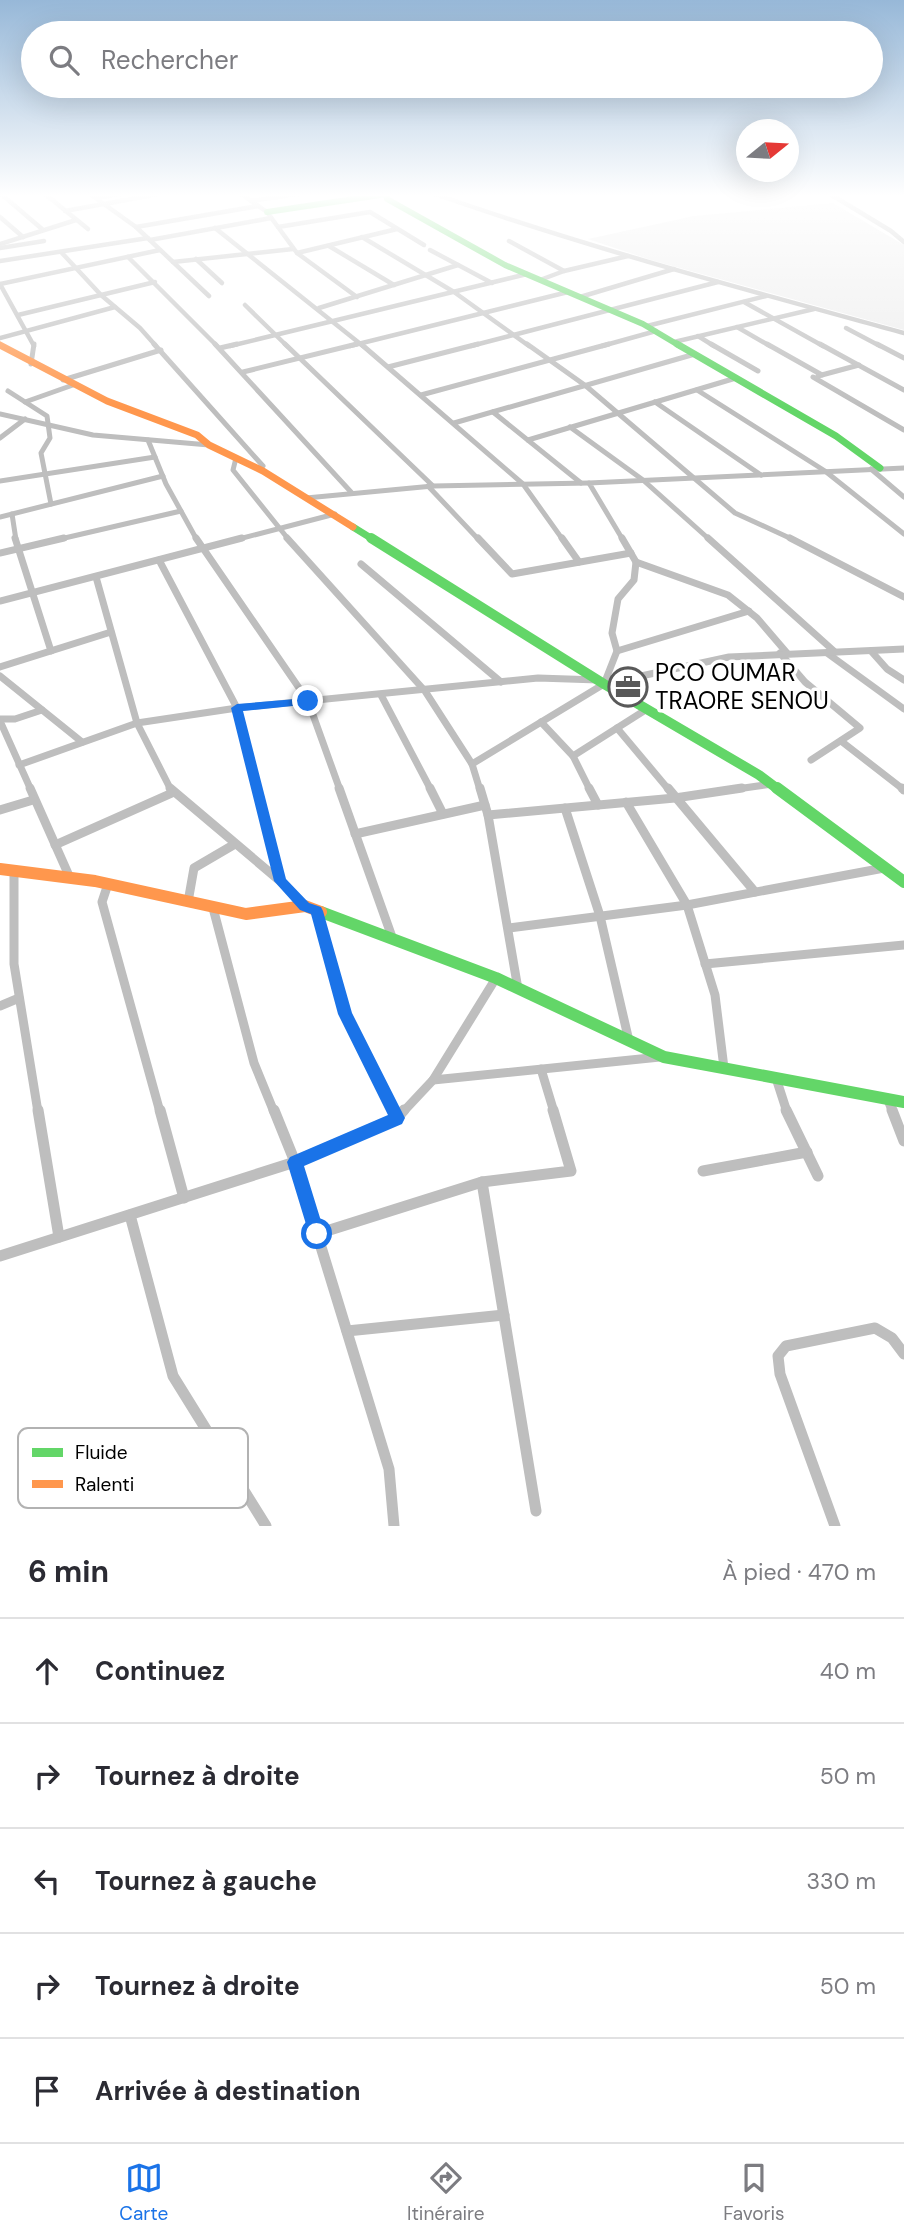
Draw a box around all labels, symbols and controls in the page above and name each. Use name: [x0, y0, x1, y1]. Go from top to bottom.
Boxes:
search box: [21, 21, 883, 98]
icon: search: [45, 41, 83, 79]
text: Rechercher: [101, 43, 238, 77]
north arrow: [736, 119, 799, 182]
place label: PCO OUMAR TRAORE SENOU: [655, 657, 829, 716]
office icon: PCO OUMAR TRAORE SENOU: [607, 666, 649, 708]
route end: [292, 685, 323, 716]
route start: [301, 1218, 332, 1249]
legend: [18, 1428, 248, 1508]
text: Fluide: [75, 1440, 128, 1465]
text: Ralenti: [75, 1472, 134, 1497]
text: 6 min: [28, 1552, 109, 1591]
text: À pied · 470 m: [722, 1557, 876, 1587]
icon: ahead: [28, 1652, 66, 1690]
text: Continuez: [95, 1654, 225, 1688]
text: 40 m: [820, 1656, 876, 1686]
icon: right: [28, 1757, 66, 1795]
text: Tournez à droite: [95, 1759, 300, 1793]
text: 50 m: [820, 1761, 876, 1791]
icon: left: [28, 1862, 66, 1900]
text: Tournez à gauche: [95, 1864, 317, 1898]
text: 330 m: [806, 1866, 876, 1896]
icon: right: [28, 1967, 66, 2005]
text: Tournez à droite: [95, 1969, 300, 2003]
text: 50 m: [820, 1971, 876, 2001]
icon: arrive: [28, 2072, 66, 2110]
text: Arrivée à destination: [95, 2074, 361, 2108]
tab: Carte: [119, 2159, 168, 2226]
tab: Itinéraire: [407, 2159, 485, 2226]
tab: Favoris: [723, 2159, 785, 2226]

